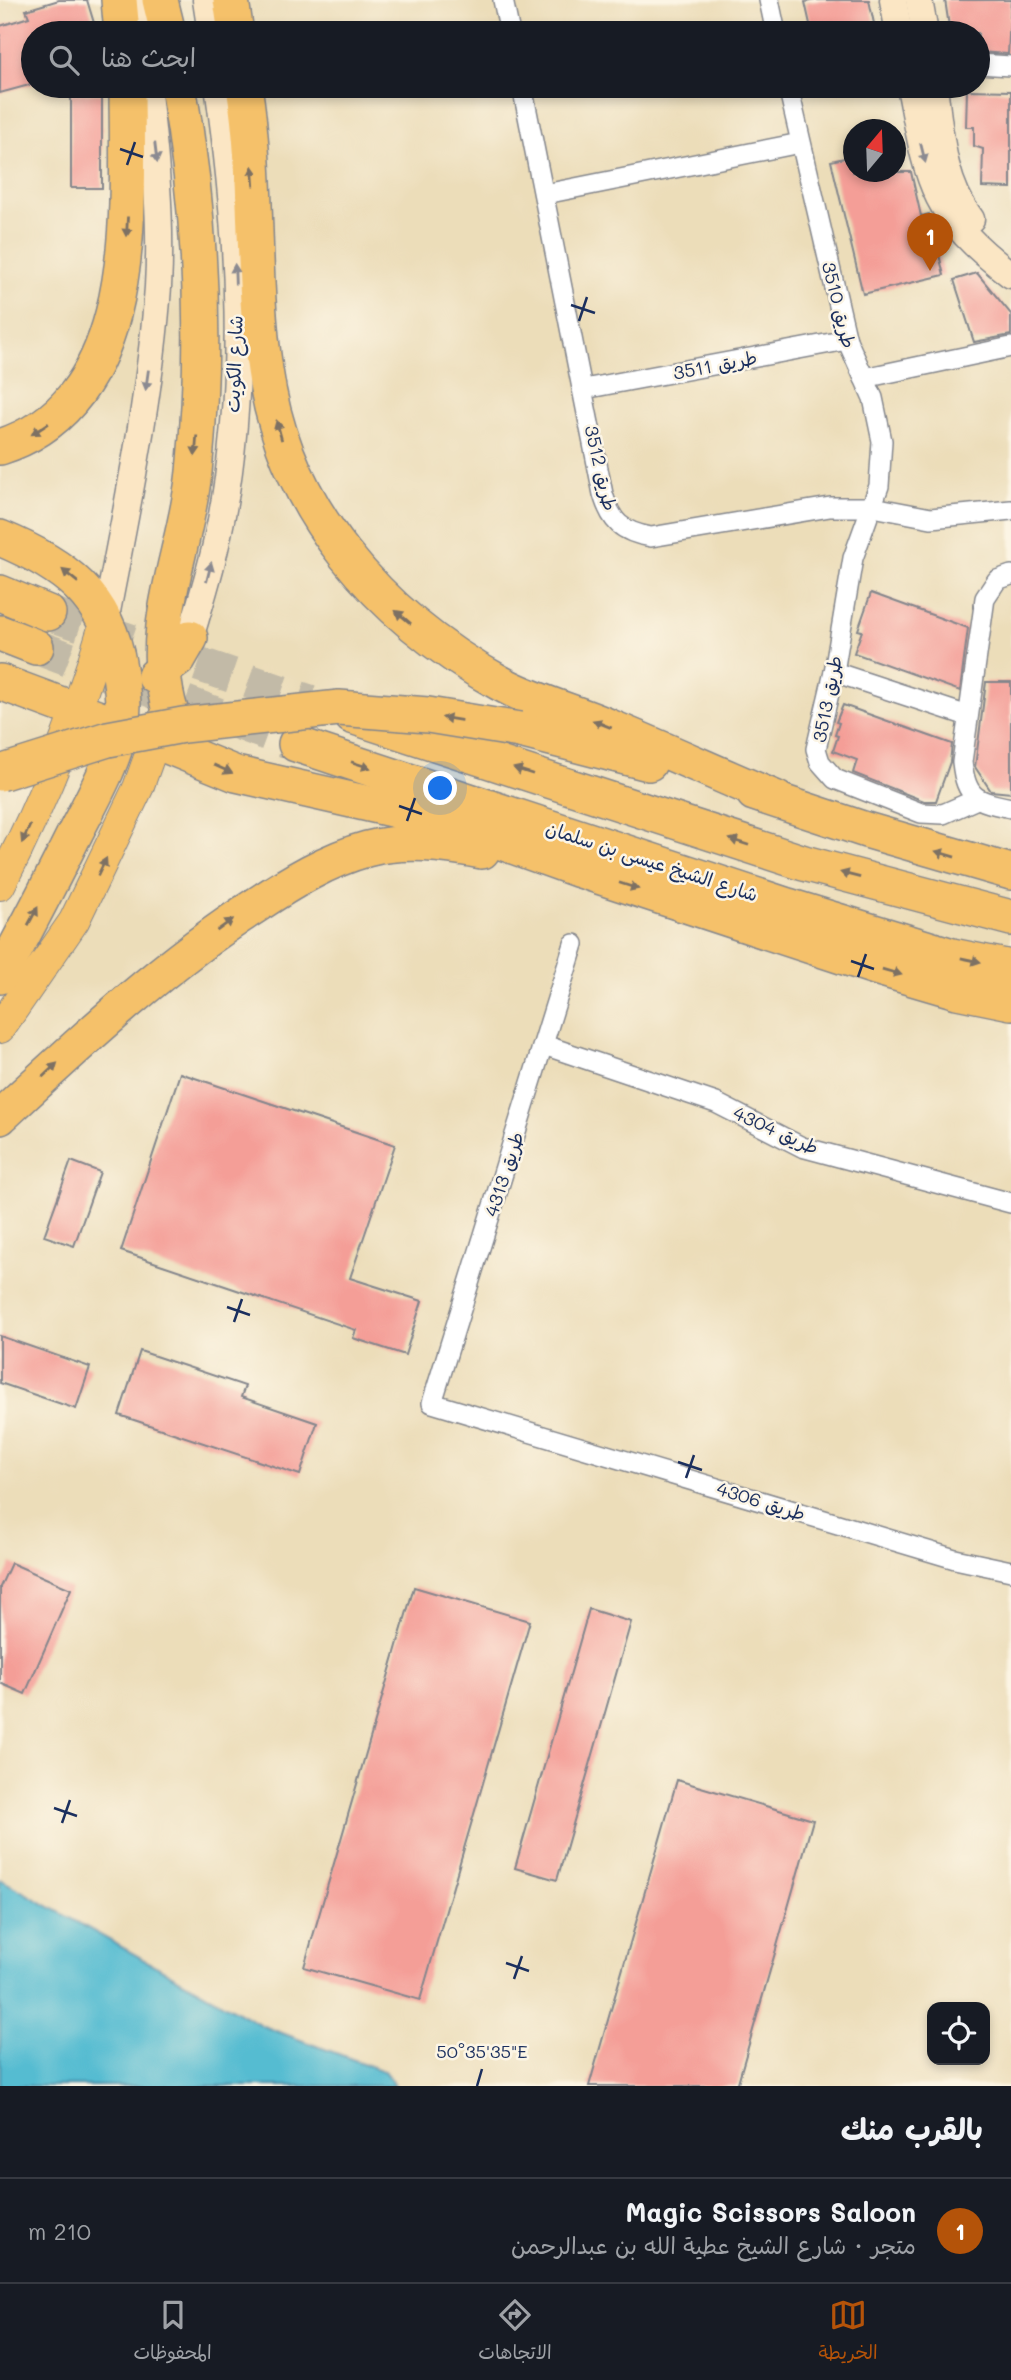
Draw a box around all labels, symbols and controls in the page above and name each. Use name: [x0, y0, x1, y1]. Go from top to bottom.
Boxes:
search box: [21, 21, 990, 98]
text: ابحث هنا: [101, 40, 196, 74]
icon: search: [45, 41, 83, 79]
north arrow: [843, 119, 906, 182]
one-way arrow: [918, 142, 929, 164]
one-way arrow: [150, 143, 161, 165]
one-way arrow: [248, 165, 259, 187]
pin: 1: [907, 213, 953, 271]
one-way arrow: [121, 217, 132, 239]
street label: طريق 3510: [817, 259, 862, 351]
one-way arrow: [229, 262, 240, 284]
street label: شارع الكويت: [219, 315, 250, 413]
street label: طريق 3511: [671, 344, 759, 385]
one-way arrow: [141, 369, 152, 391]
one-way arrow: [273, 419, 284, 441]
one-way arrow: [30, 422, 50, 435]
street label: طريق 3512: [579, 423, 623, 513]
one-way arrow: [190, 436, 201, 458]
one-way arrow: [204, 561, 215, 583]
one-way arrow: [61, 569, 78, 584]
one-way arrow: [394, 609, 412, 625]
street label: طريق 3513: [806, 653, 847, 744]
one-way arrow: [441, 713, 463, 724]
one-way arrow: [591, 718, 612, 729]
one-way arrow: [350, 760, 371, 771]
one-way arrow: [213, 764, 234, 775]
one-way arrow: [512, 766, 533, 776]
your location: [423, 771, 457, 805]
street label: شارع الشيخ عيسى بن سلمان: [542, 814, 761, 909]
one-way arrow: [20, 824, 31, 844]
one-way arrow: [729, 836, 750, 846]
one-way arrow: [934, 849, 955, 859]
one-way arrow: [96, 857, 108, 877]
one-way arrow: [839, 869, 861, 880]
one-way arrow: [619, 882, 640, 892]
one-way arrow: [27, 906, 39, 926]
one-way arrow: [216, 918, 234, 932]
one-way arrow: [960, 954, 982, 965]
one-way arrow: [882, 967, 904, 978]
one-way arrow: [41, 1062, 59, 1078]
street label: طريق 4304: [729, 1100, 823, 1160]
street label: طريق 4313: [478, 1128, 529, 1220]
street label: طريق 4306: [714, 1475, 809, 1526]
map controls: [927, 2002, 990, 2065]
button: locate: [927, 2002, 990, 2065]
text: 50°35'35"E: [436, 2039, 528, 2063]
text: بالقرب منك: [841, 2108, 983, 2148]
text: Magic Scissors Saloon: [625, 2195, 916, 2229]
text: 210 m: [28, 2216, 91, 2246]
text: 1: [955, 2216, 965, 2246]
text: متجر · شارع الشيخ عطية الله بن عبدالرحمن: [511, 2230, 916, 2260]
tab: المحفوظات: [133, 2296, 212, 2369]
tab: الاتجاهات: [478, 2296, 552, 2369]
tab: الخريطة: [818, 2296, 878, 2369]

